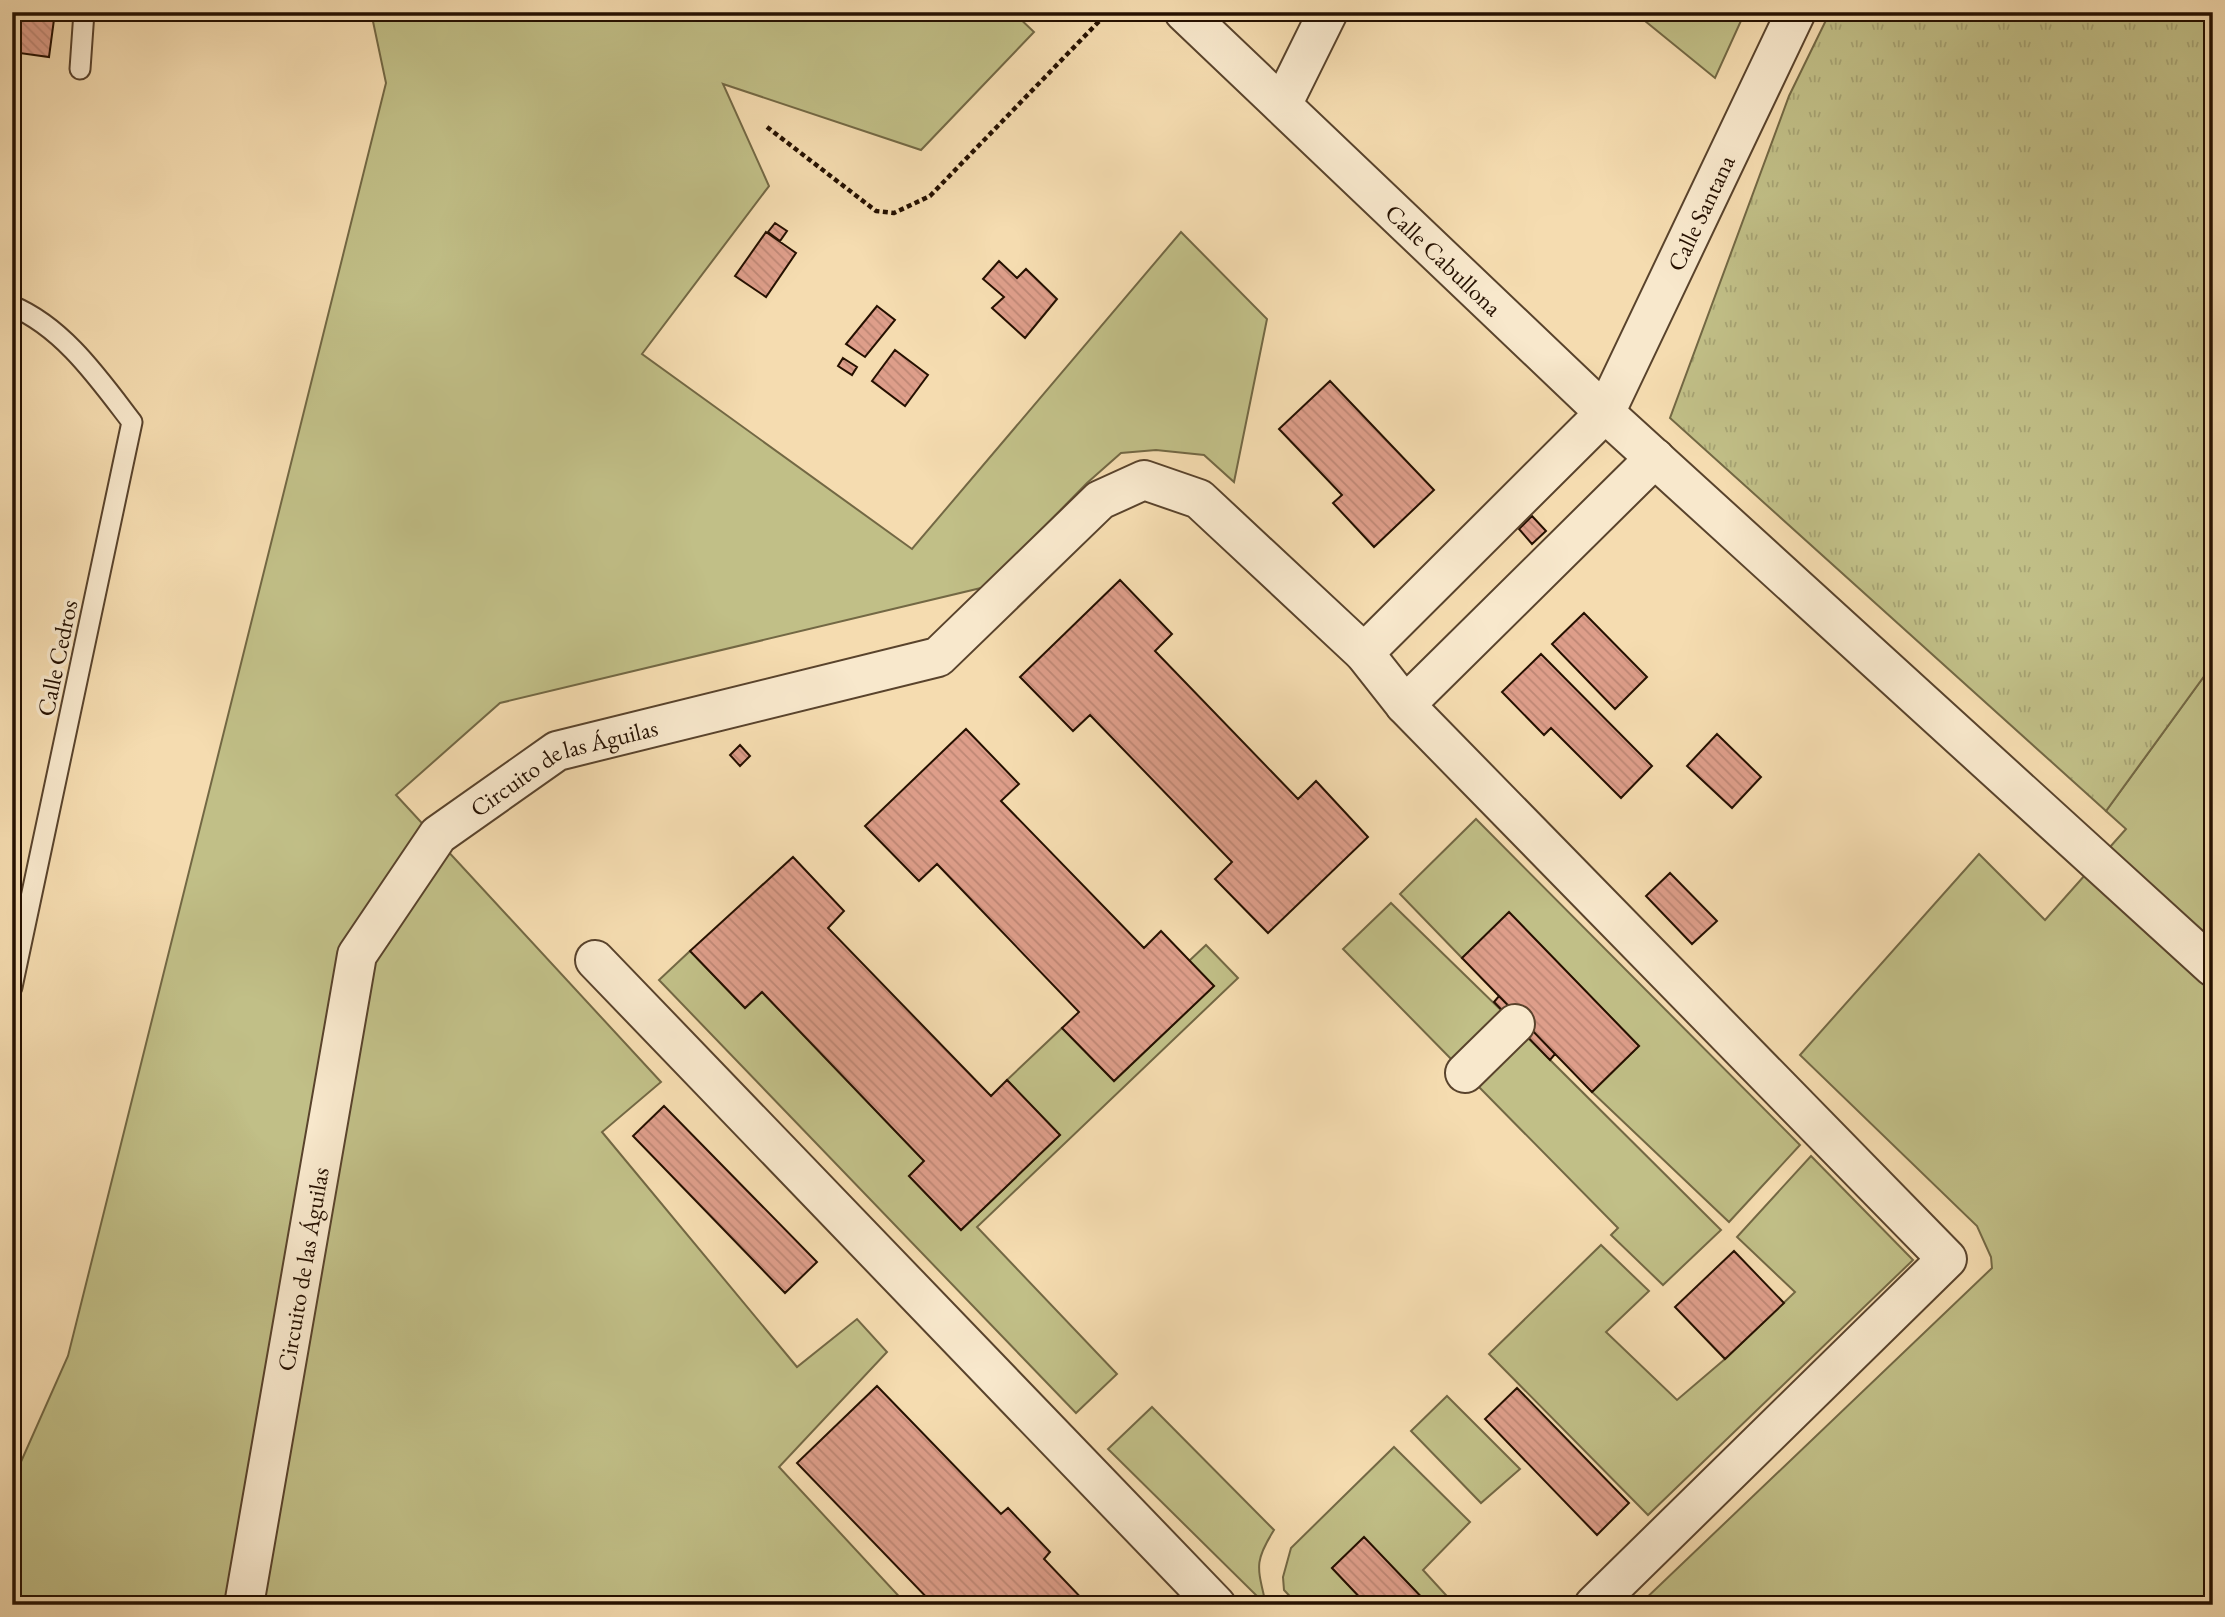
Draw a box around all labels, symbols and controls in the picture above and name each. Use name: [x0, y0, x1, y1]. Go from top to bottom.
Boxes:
street label: Calle Santana: [1660, 149, 1742, 276]
street label: Calle Cabullona: [1379, 197, 1509, 323]
street label: Calle Cedros: [30, 597, 84, 719]
street label: Circuito de las Águilas: [464, 711, 661, 823]
street label: Circuito de las Águilas: [269, 1165, 335, 1373]

